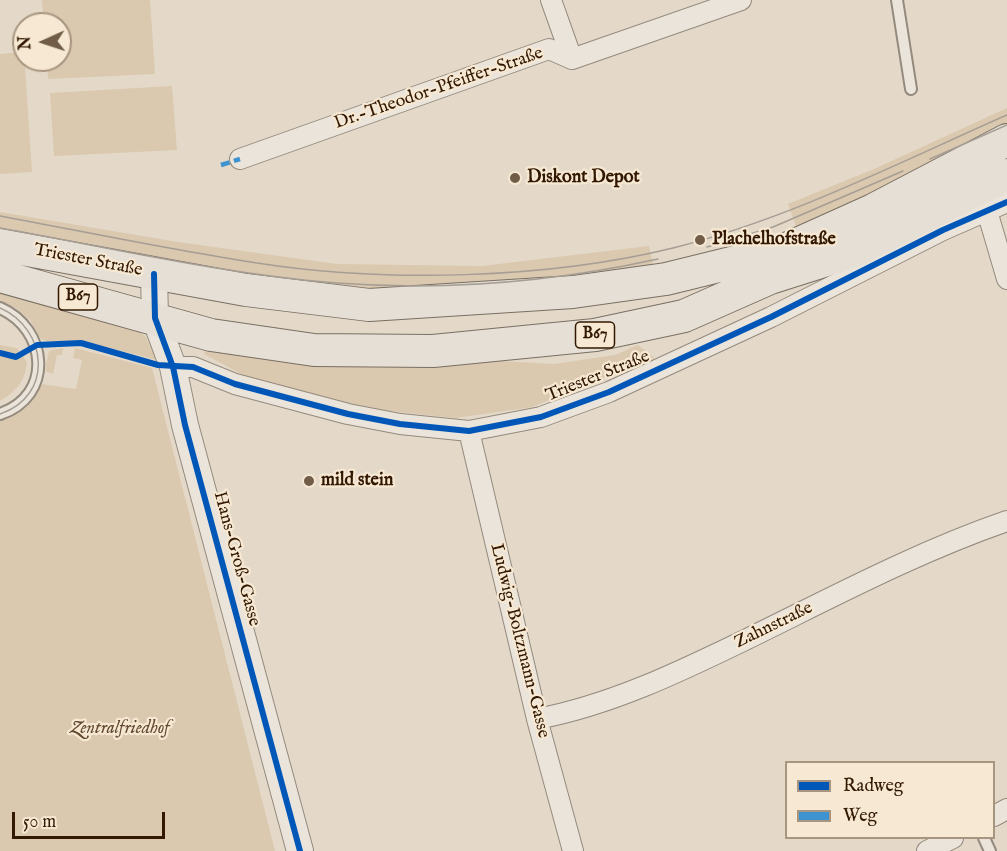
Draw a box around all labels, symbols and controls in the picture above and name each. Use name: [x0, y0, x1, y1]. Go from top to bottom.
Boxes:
north arrow: [12, 12, 72, 72]
text: N: [16, 35, 36, 50]
street label: Dr.-Theodor-Pfeiffer-Straße: [332, 43, 546, 135]
place label: Diskont Depot: [527, 167, 640, 189]
marker: Diskont Depot: [508, 171, 522, 185]
place label: Plachelhofstraße: [712, 229, 836, 251]
marker: Plachelhofstraße: [693, 233, 707, 247]
street label: Triester Straße: [32, 240, 144, 282]
road number: B67: [58, 284, 98, 310]
road number: B67: [576, 322, 614, 348]
street label: Triester Straße: [543, 346, 653, 408]
place label: mild stein: [321, 470, 393, 492]
marker: mild stein: [302, 474, 316, 488]
street label: Hans-Groß-Gasse: [208, 489, 264, 629]
street label: Ludwig-Boltzmann-Gasse: [484, 542, 554, 740]
street label: Zahnstraße: [732, 598, 816, 654]
park label: Zentralfriedhof: [70, 718, 170, 740]
legend: [785, 761, 995, 839]
text: Radweg: [843, 775, 904, 798]
scale bar: [15, 800, 168, 838]
text: Weg: [843, 805, 877, 828]
text: 50 m: [23, 811, 56, 834]

